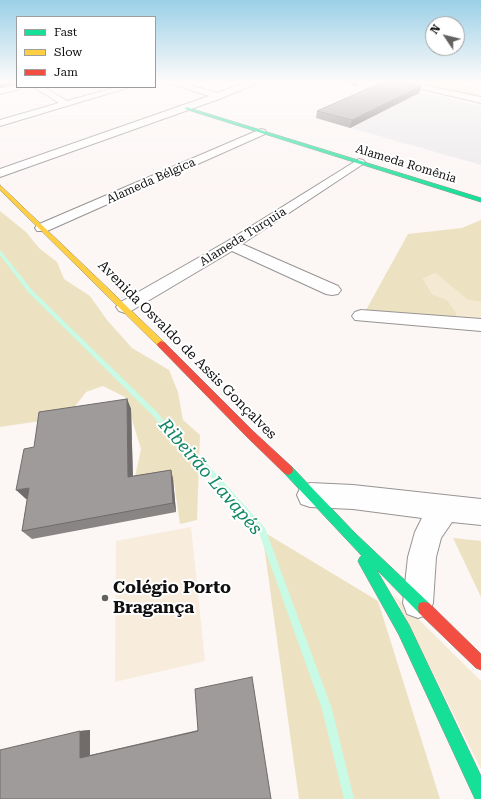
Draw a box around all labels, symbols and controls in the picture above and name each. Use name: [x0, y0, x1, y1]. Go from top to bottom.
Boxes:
legend: [16, 16, 156, 88]
north arrow: [425, 16, 465, 56]
text: N: [428, 22, 443, 37]
text: Fast: [54, 25, 77, 39]
text: Slow: [54, 45, 82, 59]
text: Jam: [54, 65, 78, 79]
street label: Alameda Romênia: [354, 142, 458, 186]
street label: Alameda Bélgica: [104, 155, 198, 207]
street label: Alameda Turquia: [197, 205, 289, 269]
street label: Avenida Osvaldo de Assis Gonçalves: [94, 257, 280, 443]
water label: Ribeirão Lavapés: [154, 415, 266, 539]
place label: Colégio Porto Bragança: [113, 578, 231, 618]
marker: Colégio Porto Bragança: [100, 593, 110, 603]

